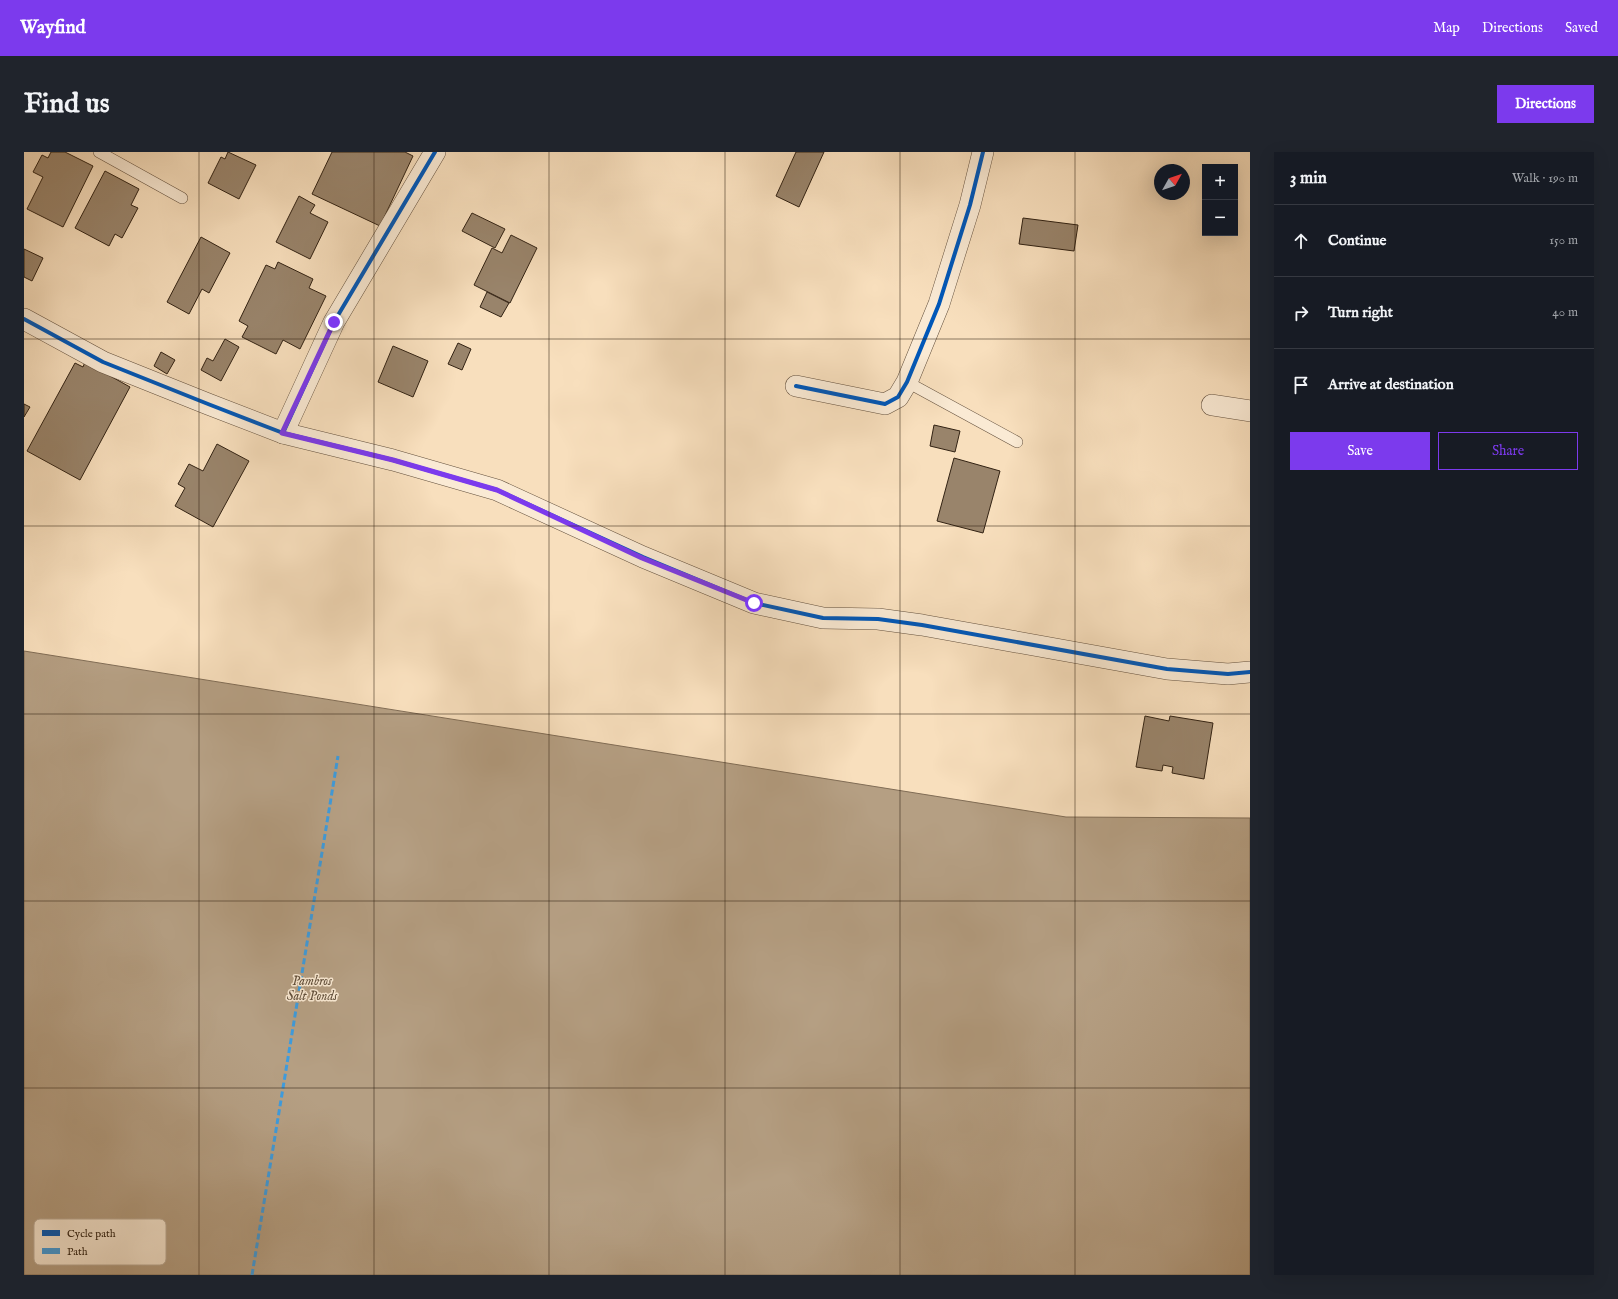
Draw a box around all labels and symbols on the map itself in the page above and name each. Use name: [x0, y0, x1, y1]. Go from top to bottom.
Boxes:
north arrow: [1154, 164, 1190, 200]
route end: [325, 313, 343, 331]
route start: [745, 594, 763, 612]
water label: Pambros Salt Ponds: [287, 973, 338, 1005]
legend: [34, 1219, 166, 1265]
text: Cycle path: [67, 1227, 116, 1241]
text: Path: [67, 1245, 88, 1259]

